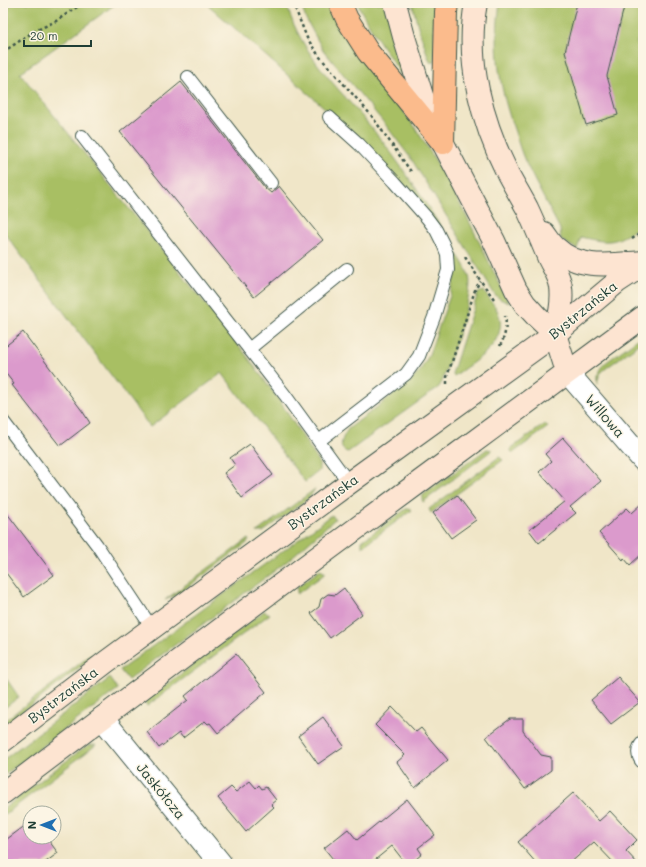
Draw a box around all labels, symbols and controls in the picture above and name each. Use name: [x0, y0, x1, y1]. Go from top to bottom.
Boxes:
scale bar: [24, 22, 91, 48]
text: 20 m: [30, 27, 58, 43]
street label: Bystrzańska: [544, 276, 621, 343]
street label: Willowa: [581, 390, 629, 441]
street label: Bystrzańska: [283, 469, 362, 534]
street label: Bystrzańska: [24, 662, 102, 727]
street label: Jaskółcza: [133, 758, 190, 823]
north arrow: [22, 805, 62, 845]
text: N: [24, 821, 39, 829]

